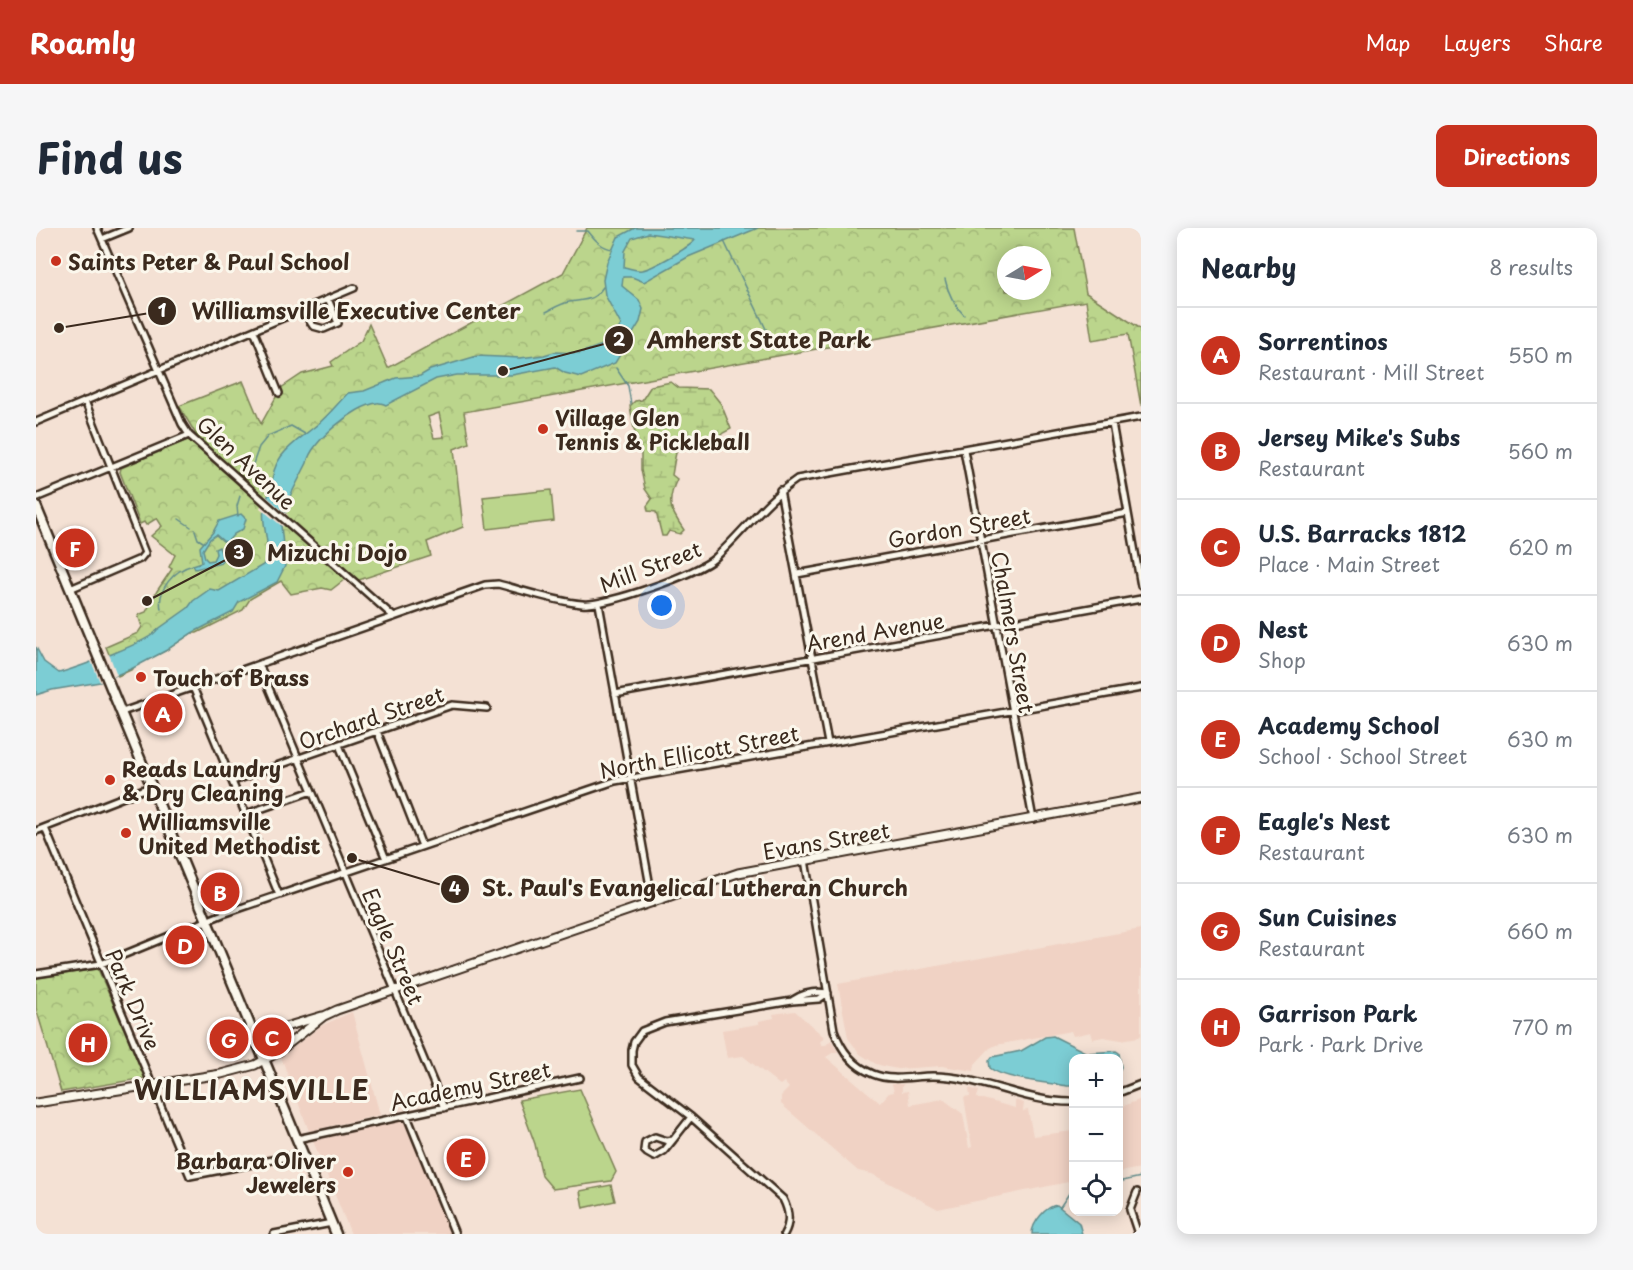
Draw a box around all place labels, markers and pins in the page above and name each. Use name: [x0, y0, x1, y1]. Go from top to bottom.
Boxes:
place label: Saints Peter & Paul School: [68, 245, 349, 277]
marker: Saints Peter & Paul School: [49, 254, 63, 268]
callout: Williamsville Executive Center: [147, 291, 534, 331]
callout: Amherst State Park: [604, 320, 884, 360]
place label: Village Glen Tennis & Pickleball: [555, 401, 749, 457]
marker: Village Glen Tennis & Pickleball: [536, 422, 550, 436]
pin: F: [56, 526, 94, 570]
callout: Mizuchi Dojo: [224, 533, 419, 573]
place label: Touch of Brass: [153, 661, 309, 693]
marker: Touch of Brass: [134, 670, 148, 684]
pin: A: [144, 690, 182, 736]
place label: Reads Laundry & Dry Cleaning: [122, 752, 284, 808]
marker: Reads Laundry & Dry Cleaning: [103, 773, 117, 787]
place label: Williamsville United Methodist: [138, 805, 321, 861]
marker: Williamsville United Methodist: [119, 826, 133, 840]
callout: St. Paul's Evangelical Lutheran Church: [440, 869, 920, 909]
pin: B: [200, 870, 240, 914]
pin: D: [166, 922, 204, 968]
pin: C: [252, 1014, 292, 1060]
pin: G: [210, 1016, 248, 1062]
pin: H: [68, 1020, 108, 1066]
pin: E: [446, 1136, 486, 1180]
place label: Barbara Oliver Jewelers: [176, 1144, 337, 1200]
marker: Barbara Oliver Jewelers: [341, 1165, 355, 1179]

